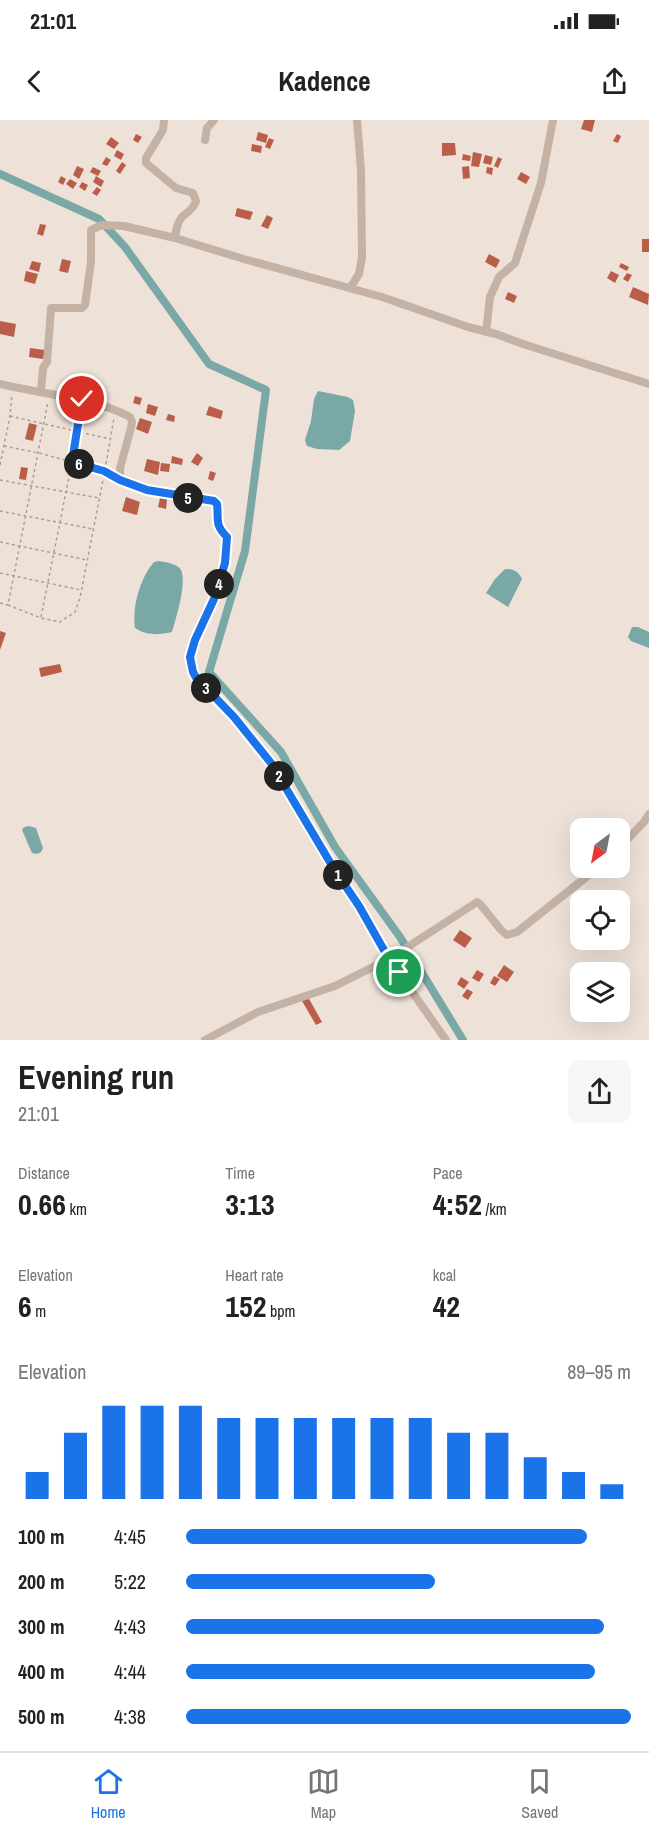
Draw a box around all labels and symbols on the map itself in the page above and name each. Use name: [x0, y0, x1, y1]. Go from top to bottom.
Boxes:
pin: [56, 373, 107, 424]
pin: 6: [64, 449, 94, 479]
pin: 5: [173, 483, 203, 513]
pin: 4: [204, 569, 234, 599]
pin: 3: [191, 673, 221, 703]
pin: 2: [264, 761, 294, 791]
north arrow: [570, 818, 630, 878]
pin: 1: [323, 860, 353, 890]
pin: [373, 946, 424, 997]

